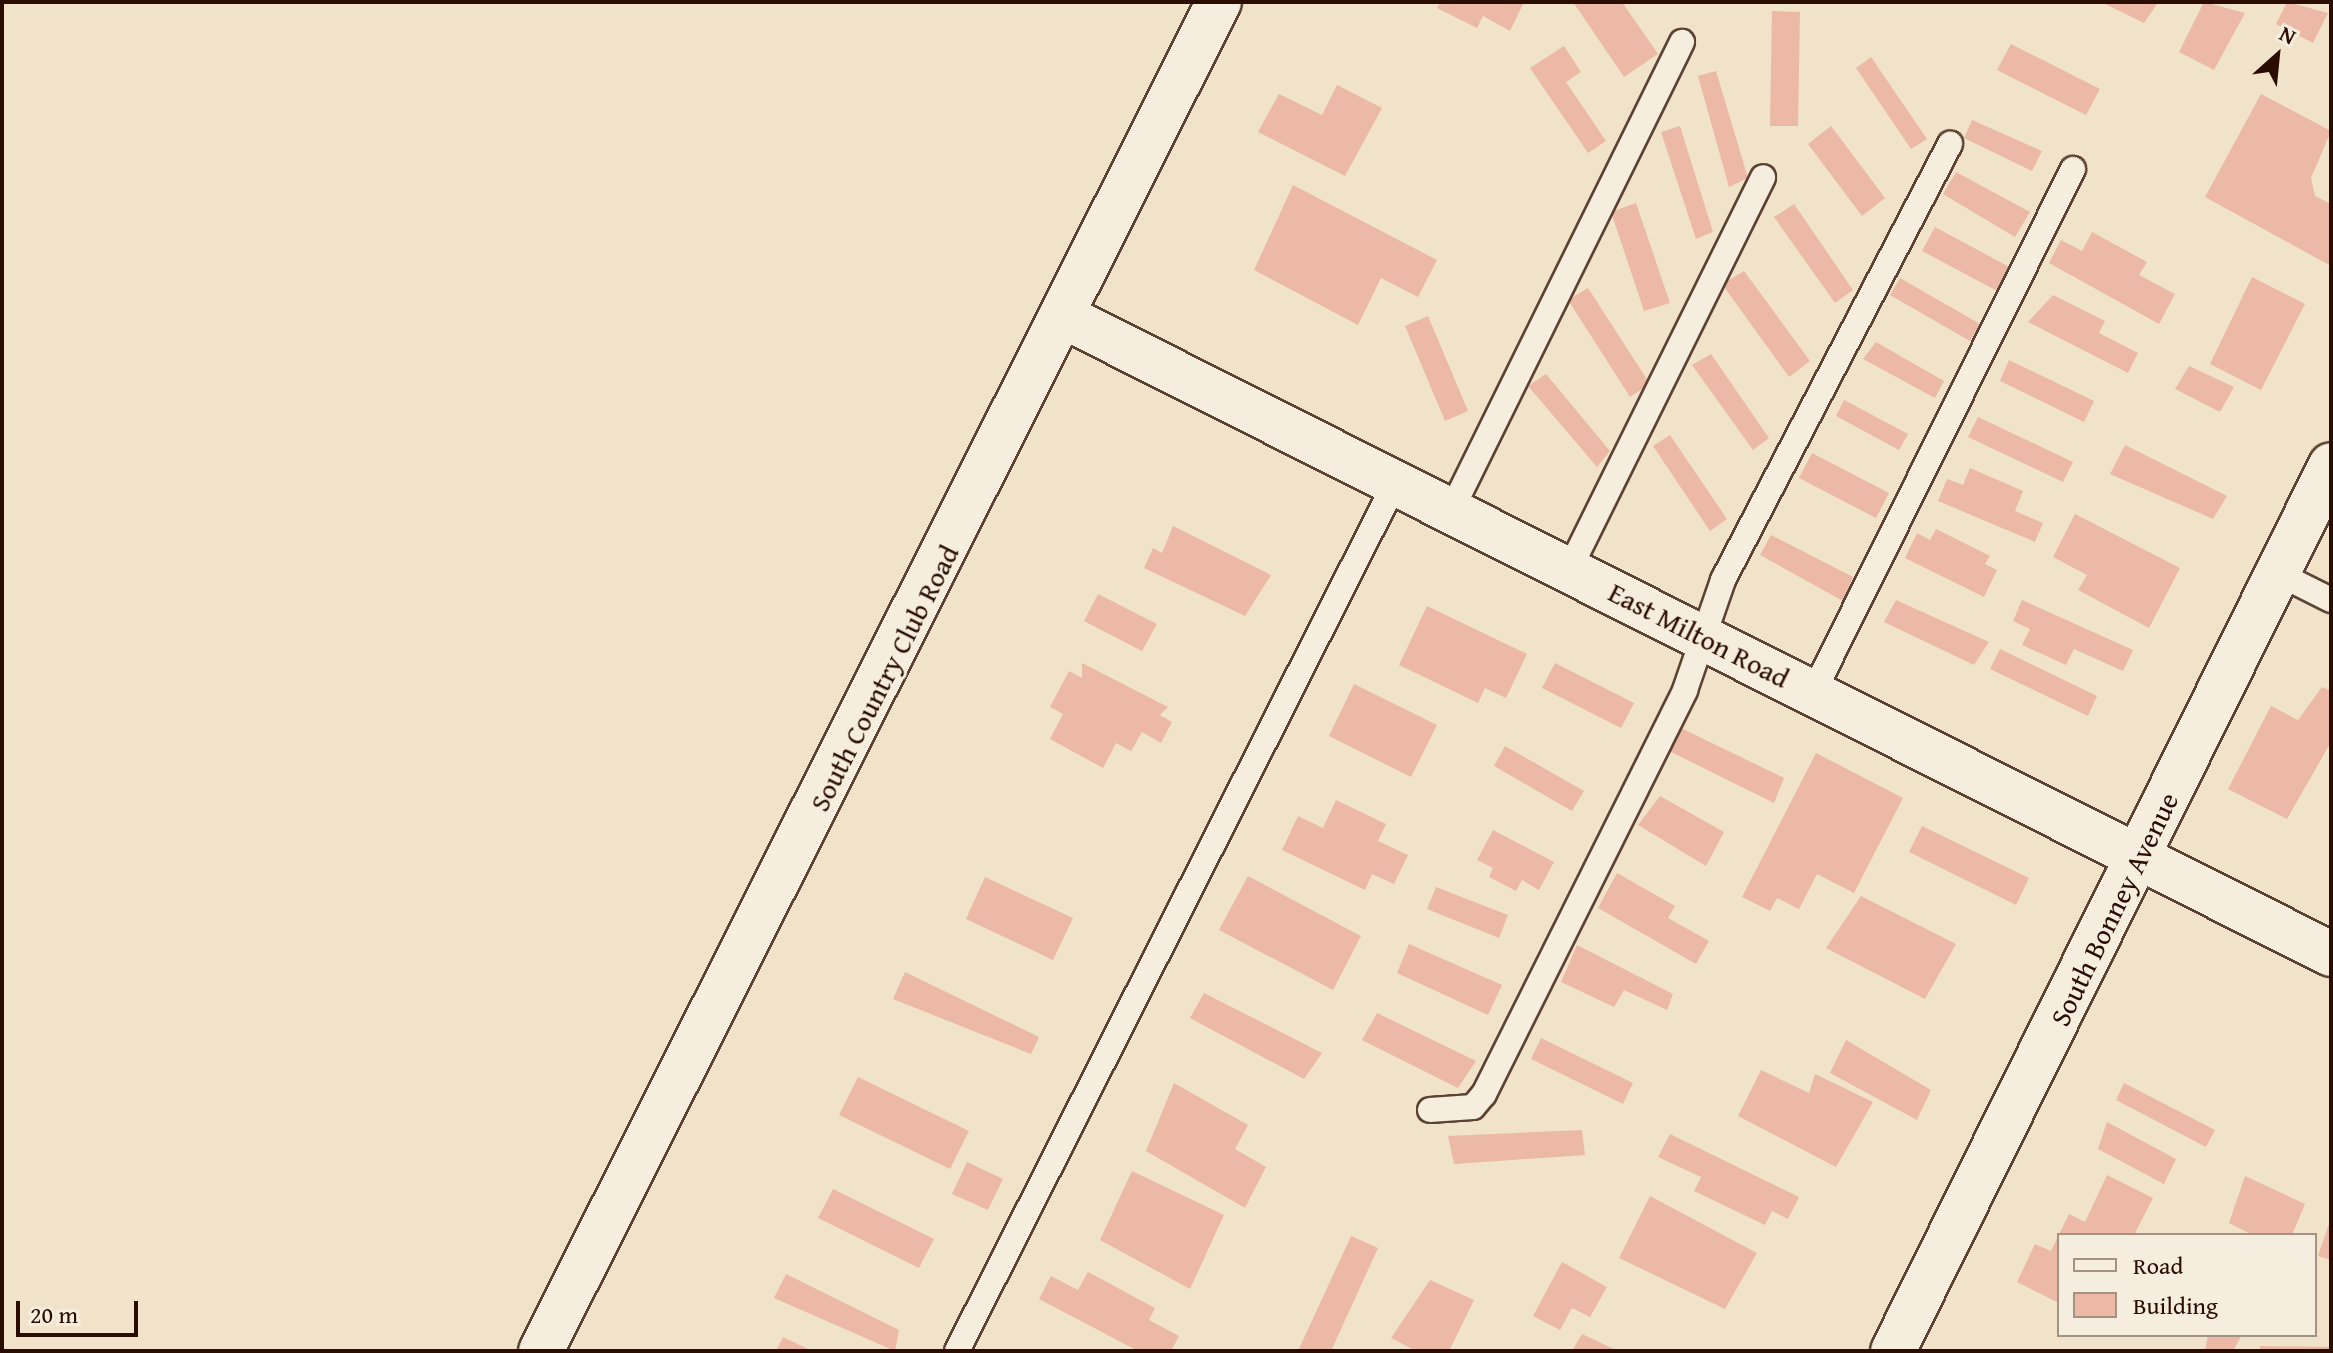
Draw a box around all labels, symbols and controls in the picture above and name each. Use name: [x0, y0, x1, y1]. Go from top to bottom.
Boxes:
north arrow: [2237, 16, 2317, 96]
text: N: [2274, 17, 2302, 52]
street label: South Country Club Road: [802, 539, 966, 817]
street label: East Milton Road: [1603, 575, 1795, 695]
street label: South Bonney Avenue: [2043, 787, 2185, 1031]
legend: [2057, 1233, 2317, 1337]
text: Road: [2133, 1248, 2183, 1283]
scale bar: [20, 1285, 142, 1335]
text: Building: [2133, 1288, 2218, 1323]
text: 20 m: [30, 1297, 78, 1332]

